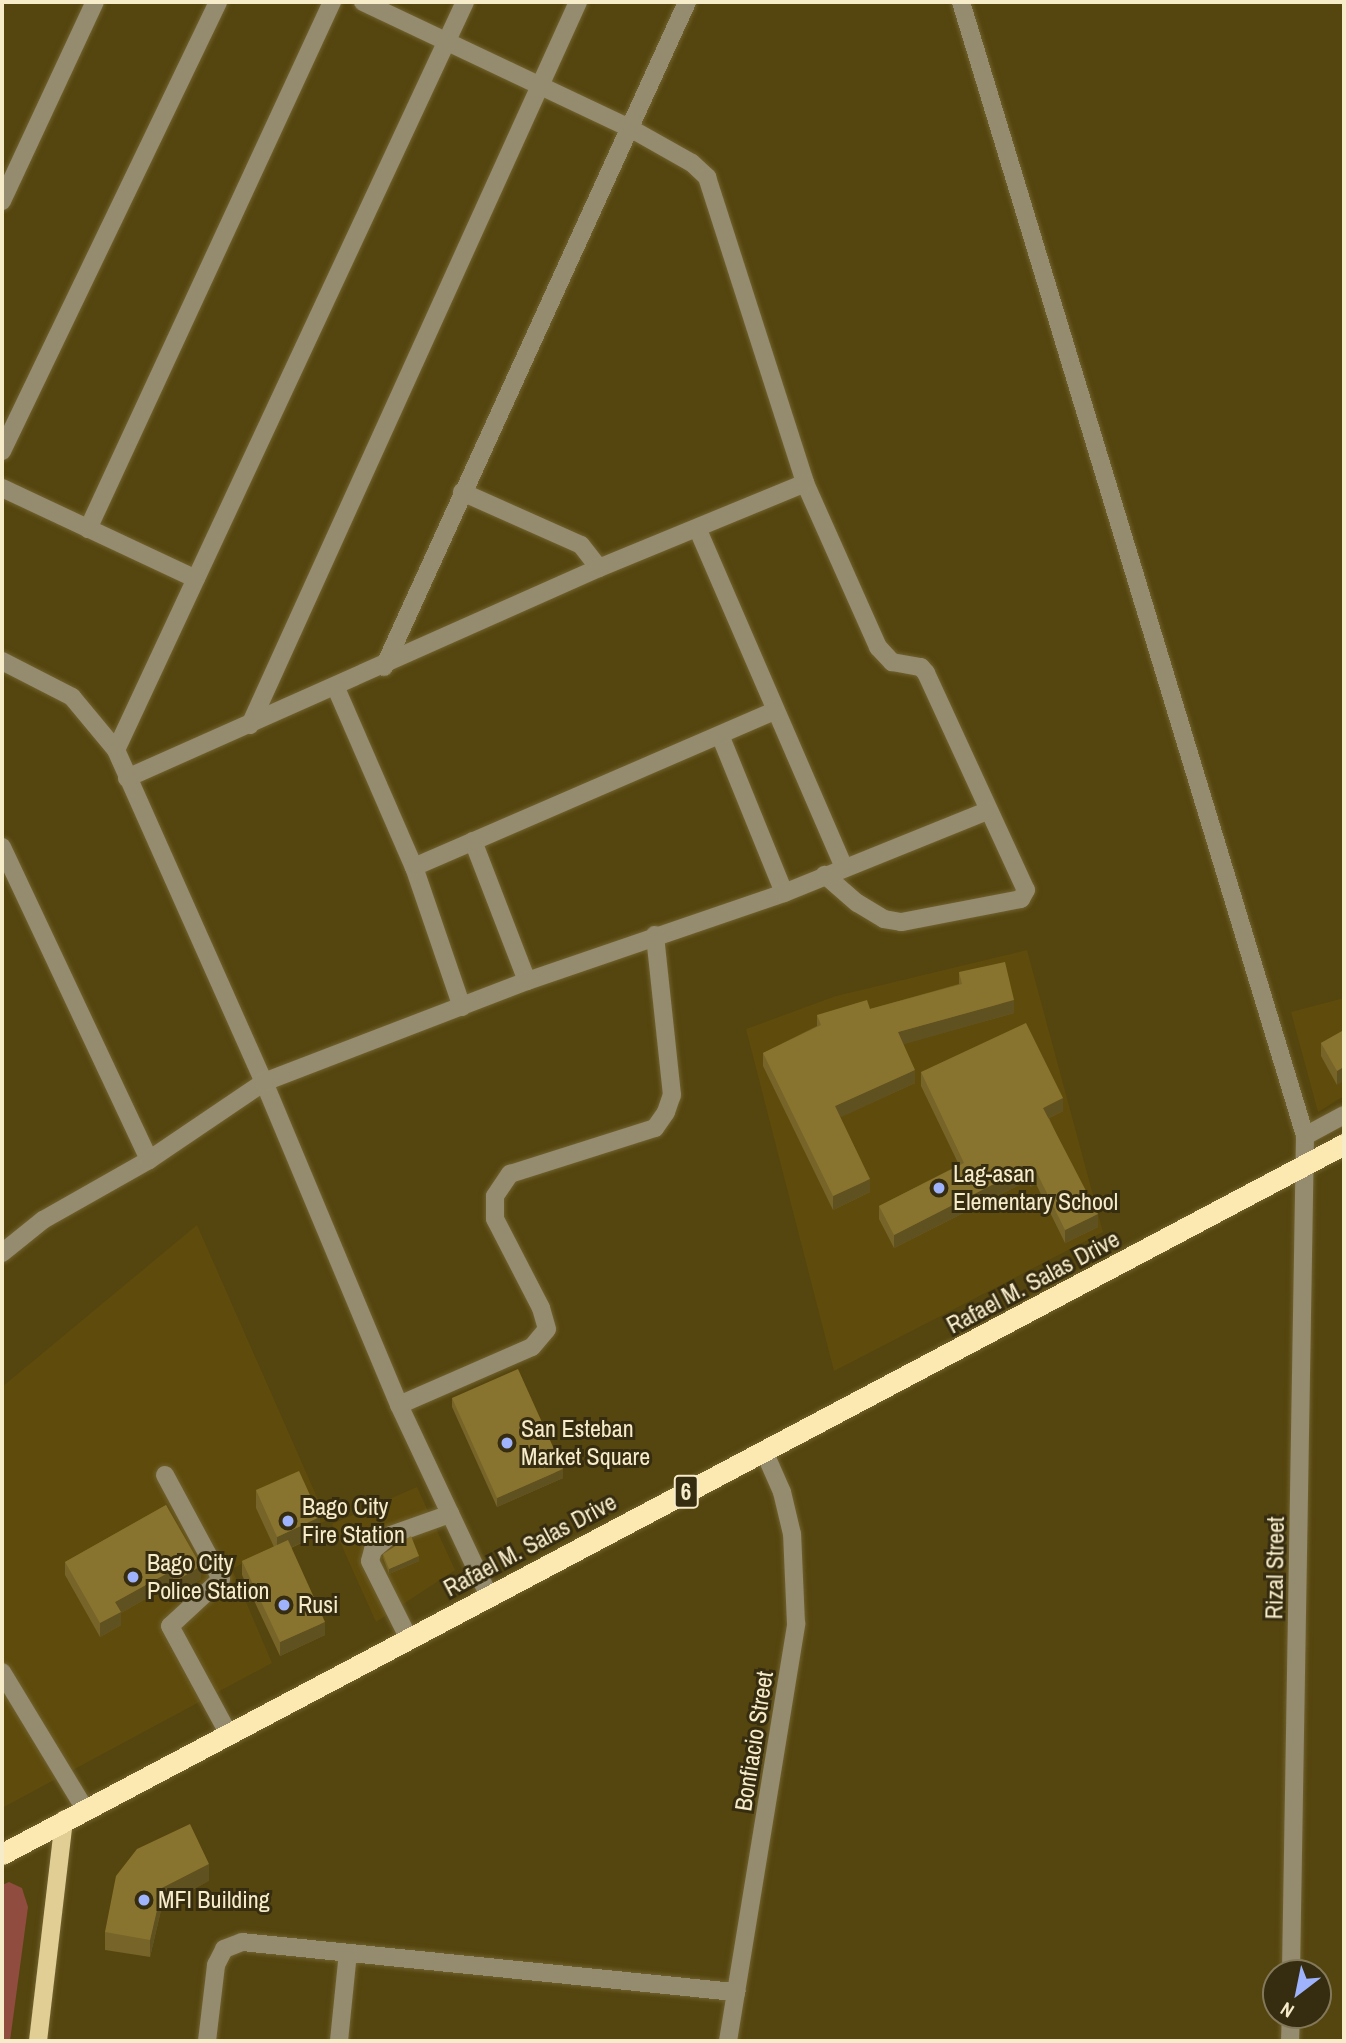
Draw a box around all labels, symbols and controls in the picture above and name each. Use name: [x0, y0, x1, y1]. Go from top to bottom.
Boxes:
place label: Lag-asan Elementary School: [953, 1160, 1118, 1216]
marker: Lag-asan Elementary School: [931, 1180, 947, 1196]
street label: Rafael M. Salas Drive: [942, 1224, 1124, 1340]
place label: San Esteban Market Square: [521, 1415, 650, 1471]
marker: San Esteban Market Square: [499, 1435, 515, 1451]
road number: 6: [674, 1472, 698, 1512]
street label: Rafael M. Salas Drive: [439, 1487, 621, 1603]
place label: Bago City Fire Station: [302, 1493, 405, 1549]
marker: Bago City Fire Station: [280, 1513, 296, 1529]
street label: Rizal Street: [1260, 1516, 1290, 1620]
place label: Bago City Police Station: [147, 1549, 270, 1605]
marker: Bago City Police Station: [125, 1569, 141, 1585]
place label: Rusi: [298, 1591, 338, 1619]
marker: Rusi: [276, 1597, 292, 1613]
street label: Bonfiacio Street: [729, 1669, 779, 1813]
place label: MFI Building: [158, 1886, 270, 1914]
marker: MFI Building: [136, 1892, 152, 1908]
north arrow: [1262, 1959, 1332, 2029]
text: N: [1275, 1996, 1299, 2024]

